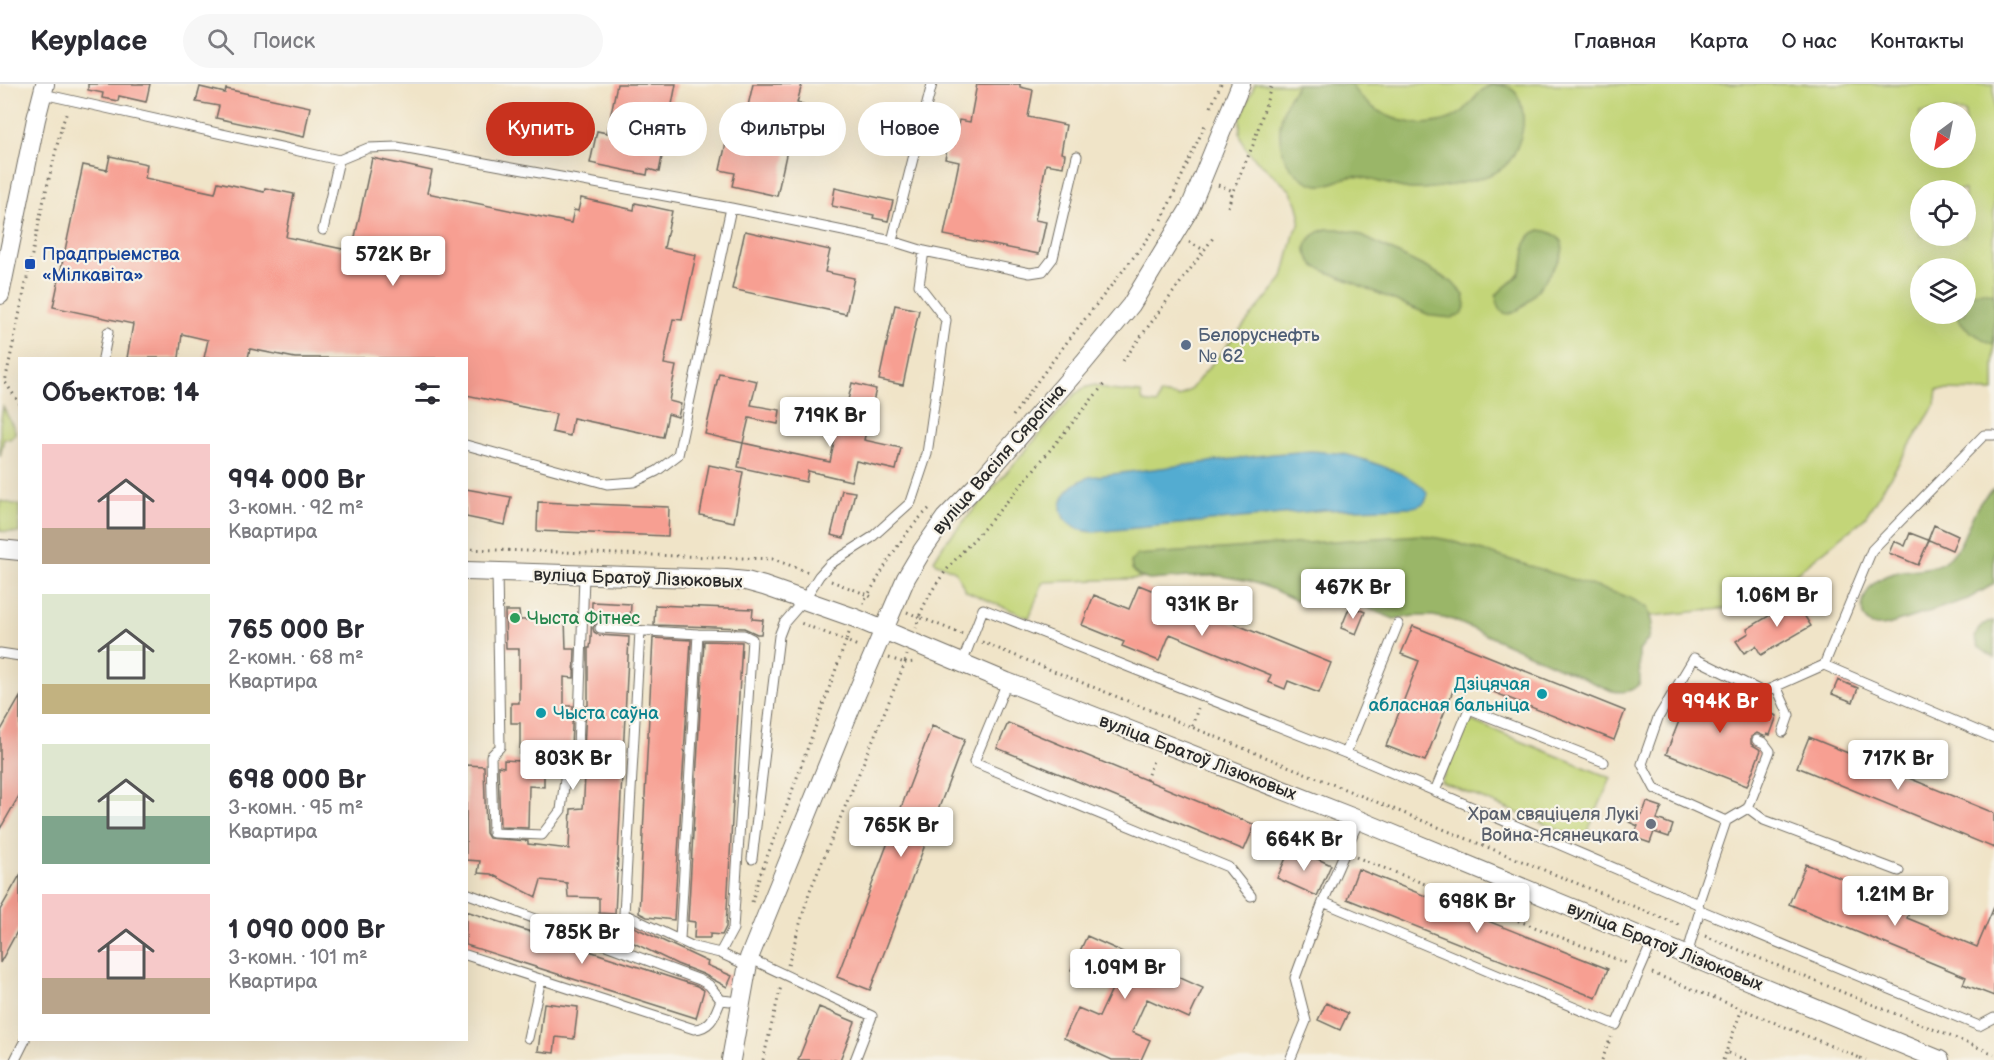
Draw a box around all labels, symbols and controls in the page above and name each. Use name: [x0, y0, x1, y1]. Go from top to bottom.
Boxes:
search box: [183, 14, 603, 68]
text: Keyplace: [30, 25, 147, 58]
icon: search: [204, 25, 237, 58]
text: Поиск: [252, 28, 315, 55]
text: Главная: [1573, 29, 1656, 54]
text: Карта: [1689, 29, 1748, 54]
text: О нас: [1781, 29, 1837, 54]
text: Контакты: [1870, 29, 1964, 54]
chip: Купить: [486, 102, 595, 156]
chip: Снять: [607, 102, 707, 156]
chip: Фильтры: [719, 102, 846, 156]
chip: Новое: [858, 102, 961, 156]
north arrow: [1910, 102, 1976, 168]
map controls: [1910, 102, 1976, 324]
button: locate: [1910, 180, 1976, 246]
pin: 572K Br: [338, 236, 448, 287]
text: 572K Br: [355, 243, 431, 267]
place label: Прадпрыемства «Мілкавіта»: [42, 244, 180, 286]
marker: Прадпрыемства «Мілкавіта»: [23, 257, 37, 271]
button: layers: [1910, 258, 1976, 324]
place label: Белоруснефть № 62: [1198, 325, 1320, 367]
marker: Белоруснефть № 62: [1179, 338, 1193, 352]
icon: filters: [411, 377, 444, 410]
text: Объектов: 14: [42, 378, 199, 409]
street label: вуліца Васіля Сярогіна: [928, 379, 1071, 539]
pin: 719K Br: [775, 397, 885, 448]
text: 719K Br: [794, 404, 866, 428]
text: 994 000 Br: [228, 465, 365, 496]
icon: home: [90, 468, 162, 540]
text: 3-комн. · 92 m²: [228, 496, 364, 520]
text: Квартира: [228, 520, 318, 544]
street label: вуліца Братоў Лізюковых: [533, 564, 743, 593]
pin: 467K Br: [1298, 569, 1408, 620]
text: 467K Br: [1315, 576, 1391, 600]
pin: 1.06M Br: [1715, 577, 1839, 628]
text: 1.06M Br: [1736, 584, 1818, 608]
pin: 931K Br: [1147, 586, 1257, 637]
text: 931K Br: [1166, 593, 1238, 617]
place label: Чыста Фітнес: [527, 608, 640, 629]
marker: Чыста Фітнес: [508, 611, 522, 625]
text: 765 000 Br: [228, 615, 364, 646]
icon: home: [90, 618, 162, 690]
text: 2-комн. · 68 m²: [228, 646, 364, 670]
text: Квартира: [228, 670, 318, 694]
place label: Дзіцячая абласная бальніца: [1369, 674, 1530, 716]
pin: 994K Br: [1665, 683, 1775, 734]
marker: Дзіцячая абласная бальніца: [1535, 687, 1549, 701]
text: 994K Br: [1682, 690, 1758, 714]
place label: Чыста саўна: [553, 703, 659, 724]
marker: Чыста саўна: [534, 706, 548, 720]
street label: вуліца Братоў Лізюковых: [1096, 710, 1299, 805]
pin: 803K Br: [518, 740, 628, 791]
pin: 717K Br: [1843, 740, 1953, 791]
text: 803K Br: [534, 747, 612, 771]
text: 717K Br: [1862, 747, 1934, 771]
text: 698 000 Br: [228, 765, 366, 796]
icon: home: [90, 768, 162, 840]
text: 3-комн. · 95 m²: [228, 796, 363, 820]
place label: Храм свяціцеля Лукі Война-Ясянецкага: [1468, 804, 1639, 846]
pin: 765K Br: [846, 807, 956, 858]
text: 765K Br: [863, 814, 939, 838]
marker: Храм свяціцеля Лукі Война-Ясянецкага: [1644, 817, 1658, 831]
text: Квартира: [228, 820, 318, 844]
pin: 664K Br: [1249, 821, 1359, 872]
text: 664K Br: [1265, 828, 1343, 852]
pin: 1.21M Br: [1833, 876, 1957, 927]
pin: 698K Br: [1422, 883, 1532, 934]
text: 1.21M Br: [1856, 883, 1934, 907]
text: 698K Br: [1439, 890, 1515, 914]
street label: вуліца Братоў Лізюковых: [1564, 898, 1766, 995]
pin: 785K Br: [527, 914, 637, 965]
text: 1 090 000 Br: [228, 915, 385, 946]
icon: home: [90, 918, 162, 990]
text: 785K Br: [544, 921, 620, 945]
text: 3-комн. · 101 m²: [228, 946, 368, 970]
pin: 1.09M Br: [1063, 949, 1187, 1000]
text: 1.09M Br: [1084, 956, 1166, 980]
text: Квартира: [228, 970, 318, 994]

